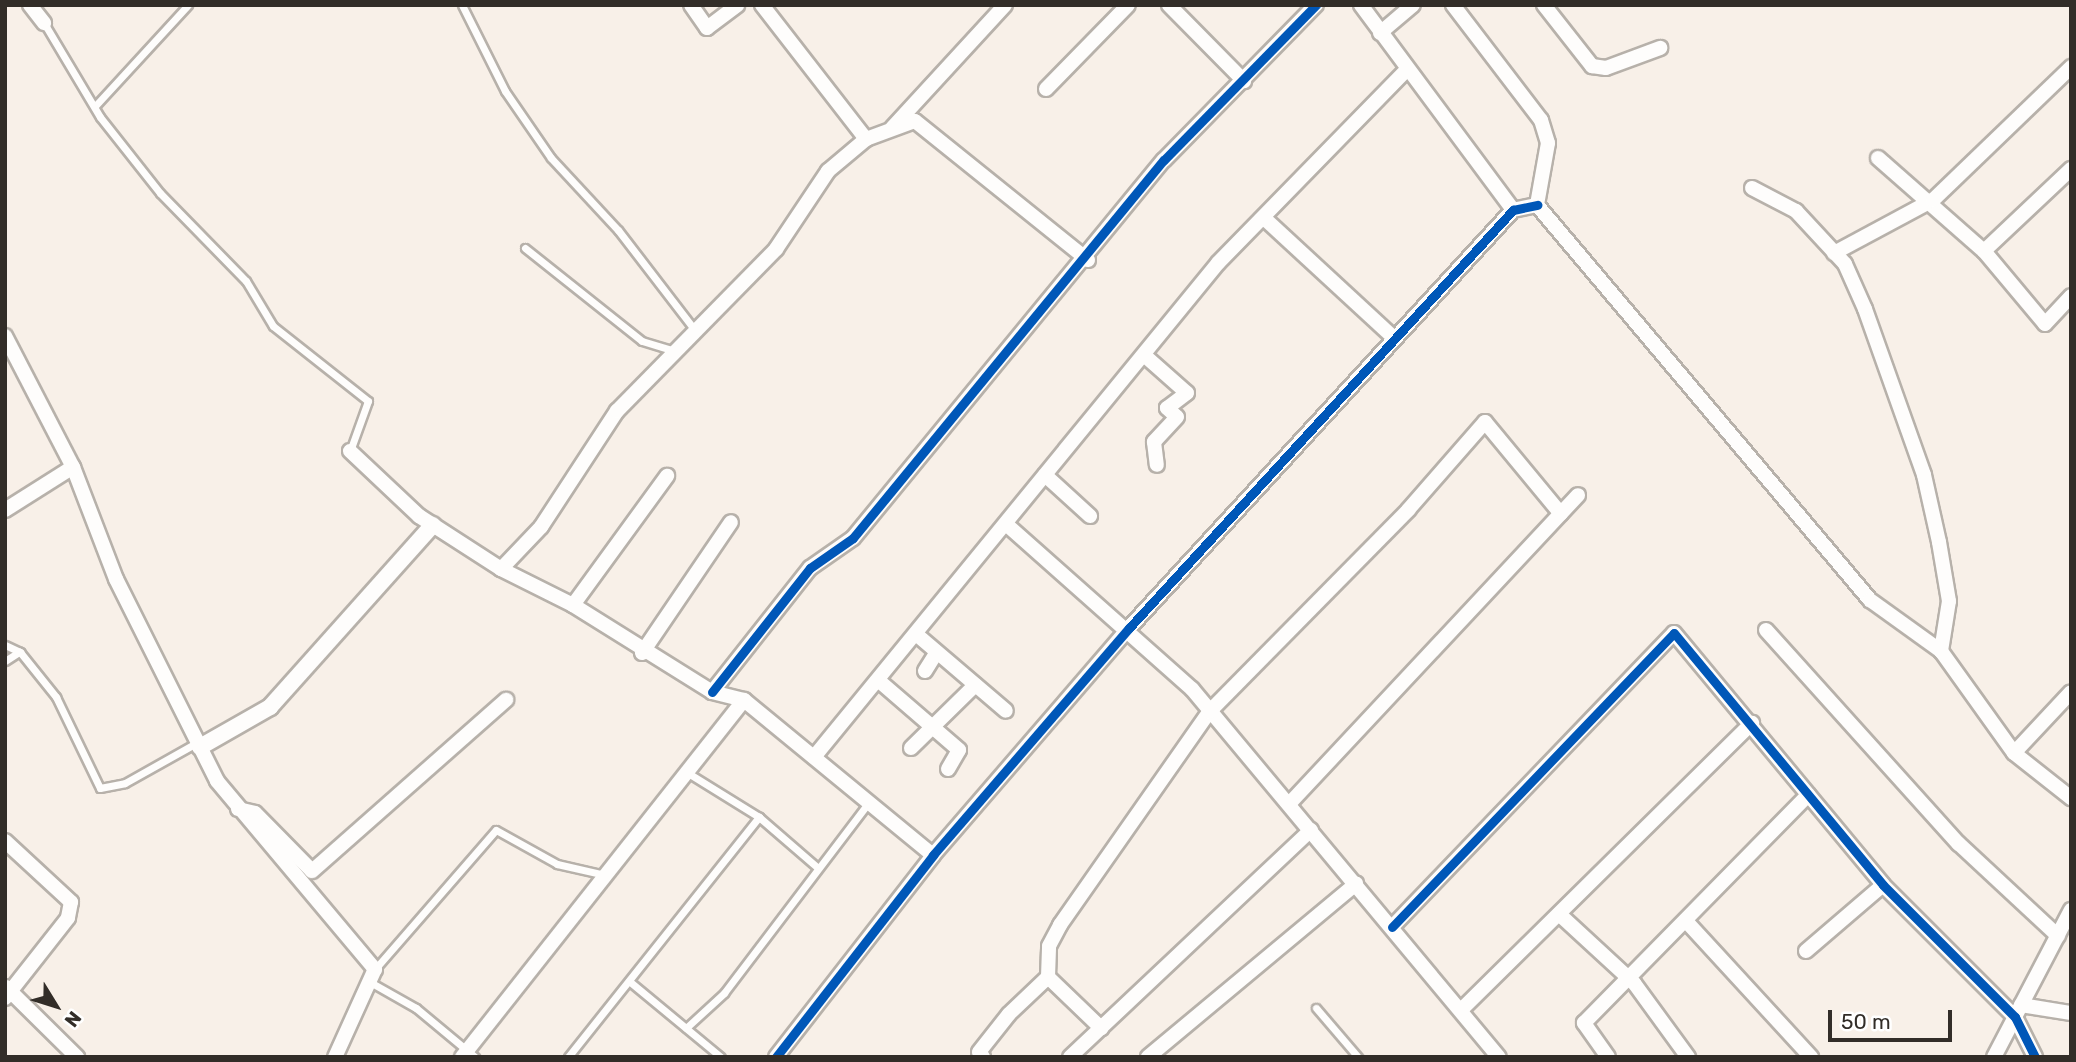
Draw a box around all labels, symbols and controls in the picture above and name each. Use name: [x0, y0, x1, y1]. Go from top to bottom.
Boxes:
north arrow: [21, 971, 91, 1041]
scale bar: [1831, 996, 1955, 1040]
text: N: [60, 1007, 86, 1032]
text: 50 m: [1841, 1009, 1891, 1034]

